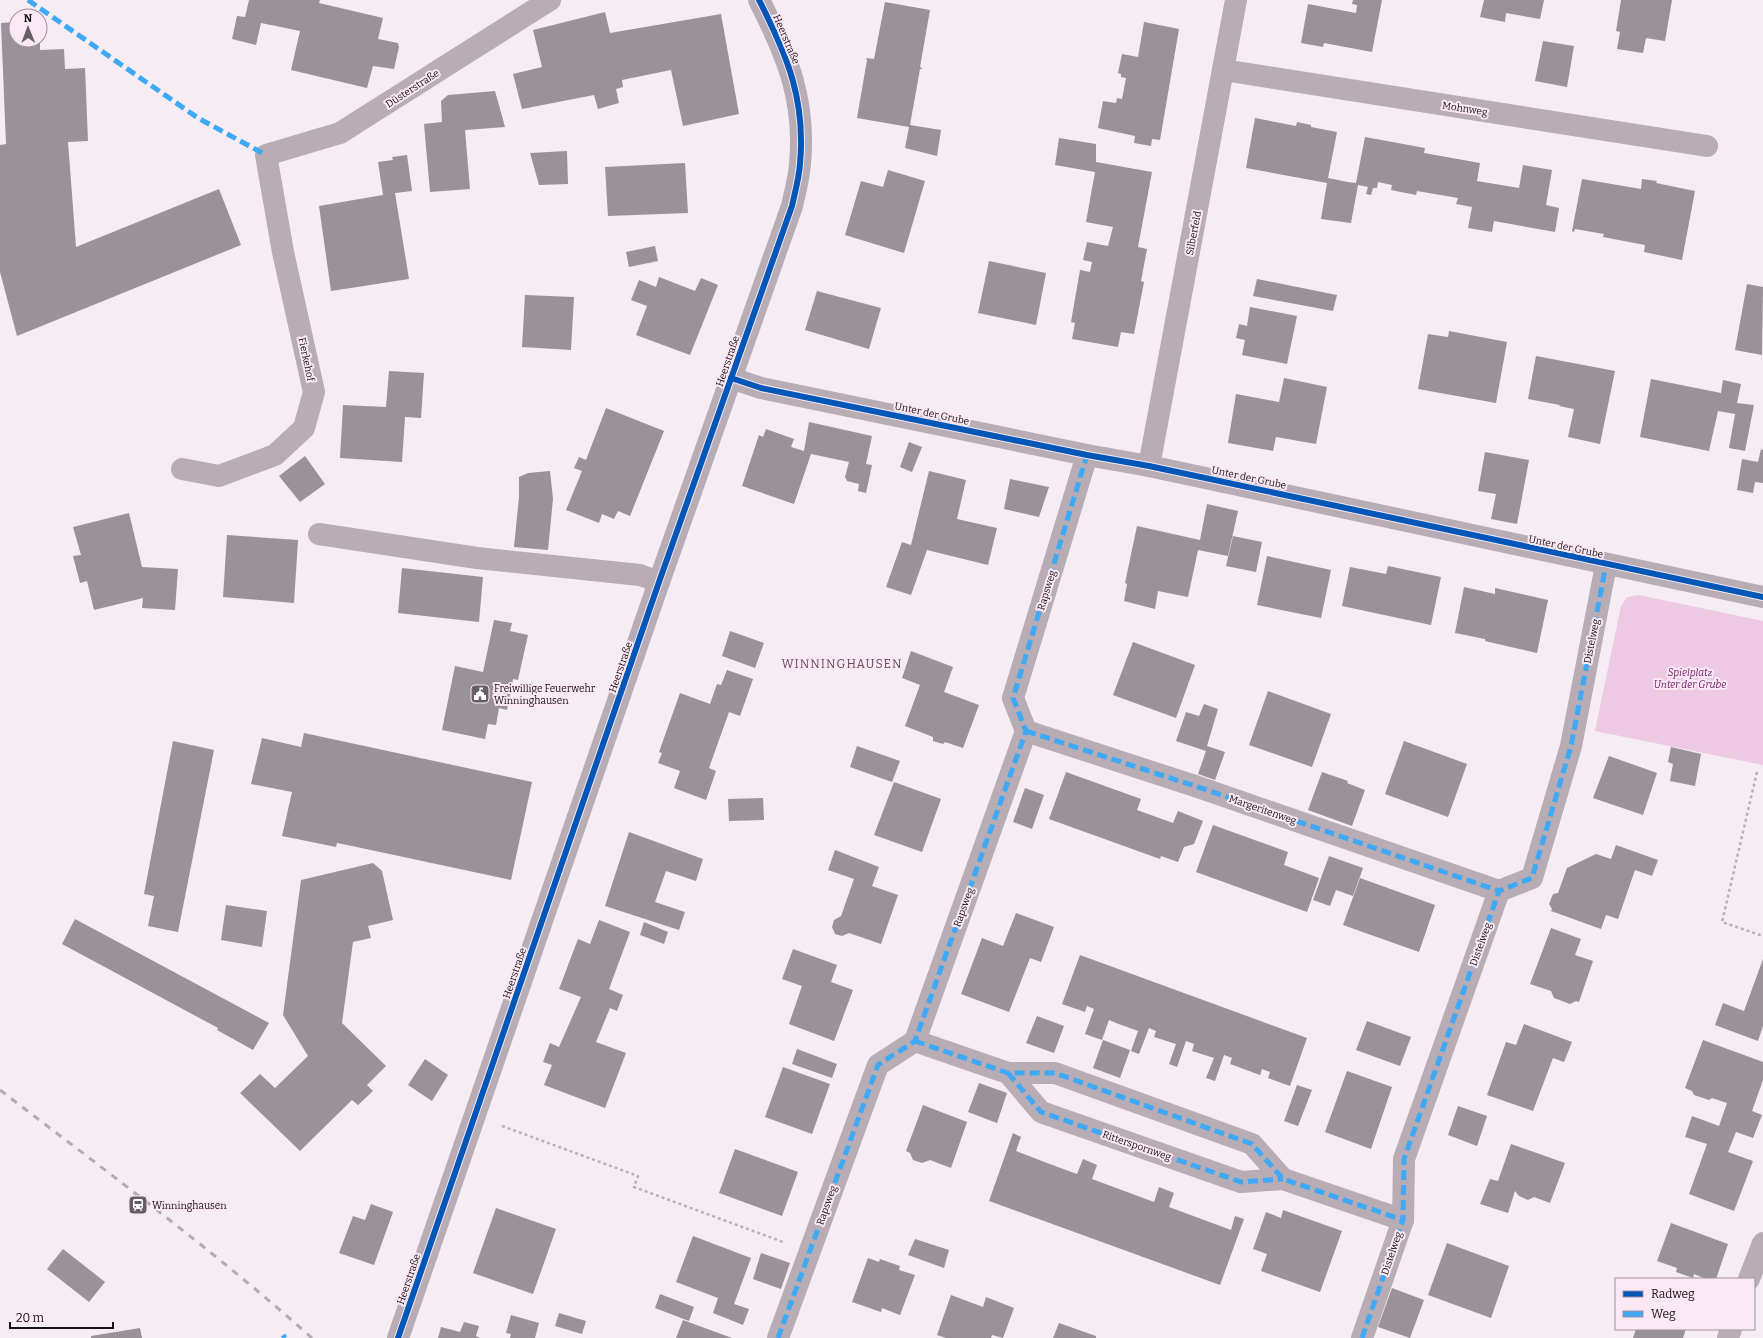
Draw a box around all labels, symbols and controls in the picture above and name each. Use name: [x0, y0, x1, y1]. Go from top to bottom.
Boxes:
north arrow: [8, 8, 48, 48]
text: N: [23, 12, 33, 25]
street label: Heerstraße: [770, 13, 802, 66]
street label: Düsterstraße: [384, 67, 441, 111]
street label: Mohnweg: [1441, 99, 1489, 119]
street label: Silberfeld: [1184, 210, 1204, 256]
street label: Heerstraße: [714, 334, 742, 388]
street label: Fierkehof: [296, 336, 317, 384]
street label: Unter der Grube: [893, 400, 970, 428]
street label: Unter der Grube: [1210, 464, 1287, 492]
street label: Unter der Grube: [1527, 533, 1604, 561]
street label: Rapsweg: [1035, 568, 1059, 612]
street label: Distelweg: [1582, 617, 1602, 665]
street label: Heerstraße: [607, 640, 635, 694]
district label: WINNINGHAUSEN: [782, 657, 902, 671]
park label: Spielplatz Unter der Grube: [1654, 667, 1726, 691]
public building icon: Freiwillige Feuerwehr Winninghausen: [469, 683, 491, 705]
place label: Freiwillige Feuerwehr Winninghausen: [494, 683, 596, 707]
street label: Margeritenweg: [1227, 793, 1298, 827]
street label: Rapsweg: [951, 885, 977, 929]
street label: Distelweg: [1468, 921, 1494, 968]
street label: Heerstraße: [501, 946, 529, 1000]
street label: Ritterspornweg: [1101, 1129, 1173, 1163]
street label: Rapsweg: [814, 1183, 840, 1227]
station icon: Winninghausen: [127, 1194, 149, 1216]
place label: Winninghausen: [152, 1200, 227, 1212]
street label: Distelweg: [1379, 1230, 1405, 1277]
street label: Heerstraße: [395, 1252, 423, 1306]
legend: [1615, 1278, 1755, 1330]
text: Radweg: [1651, 1287, 1695, 1301]
scale bar: [10, 1304, 113, 1330]
text: Weg: [1651, 1307, 1676, 1321]
text: 20 m: [16, 1311, 45, 1325]

